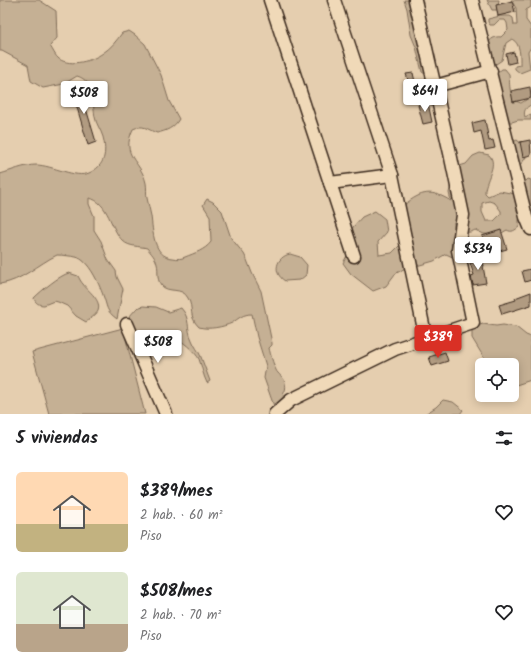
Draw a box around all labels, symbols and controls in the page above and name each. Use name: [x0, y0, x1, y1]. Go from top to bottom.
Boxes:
pin: $641: [401, 79, 449, 113]
pin: $508: [60, 81, 108, 115]
text: $641: [412, 81, 438, 102]
text: $508: [70, 83, 98, 104]
pin: $534: [454, 237, 502, 271]
text: $534: [464, 239, 492, 260]
pin: $389: [414, 325, 462, 359]
text: $389: [423, 327, 453, 348]
pin: $508: [134, 330, 182, 364]
text: $508: [144, 332, 172, 353]
map controls: [475, 358, 519, 402]
button: locate: [475, 358, 519, 402]
text: 5 viviendas: [16, 425, 98, 452]
icon: filters: [493, 427, 515, 449]
text: $389/mes: [140, 478, 213, 505]
icon: home: [48, 488, 96, 536]
icon: heart: [493, 501, 515, 523]
text: 2 hab. · 60 m²: [140, 505, 223, 526]
text: Piso: [140, 526, 162, 547]
text: $508/mes: [140, 578, 212, 605]
icon: home: [48, 588, 96, 636]
icon: heart: [493, 601, 515, 623]
text: 2 hab. · 70 m²: [140, 605, 221, 626]
text: Piso: [140, 626, 162, 647]

